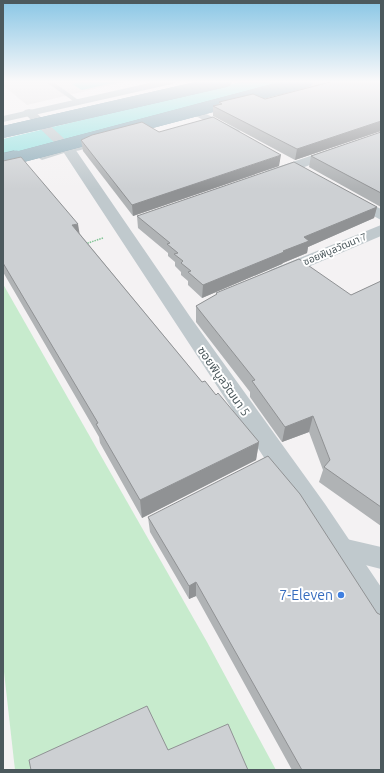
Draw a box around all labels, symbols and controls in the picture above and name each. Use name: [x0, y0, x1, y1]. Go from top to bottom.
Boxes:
street label: ซอยพิบูลวัฒนา 7: [302, 231, 369, 268]
street label: ซอยพิบูลวัฒนา 5: [194, 344, 253, 419]
place label: 7-Eleven: [279, 587, 333, 603]
marker: 7-Eleven: [336, 590, 346, 600]

